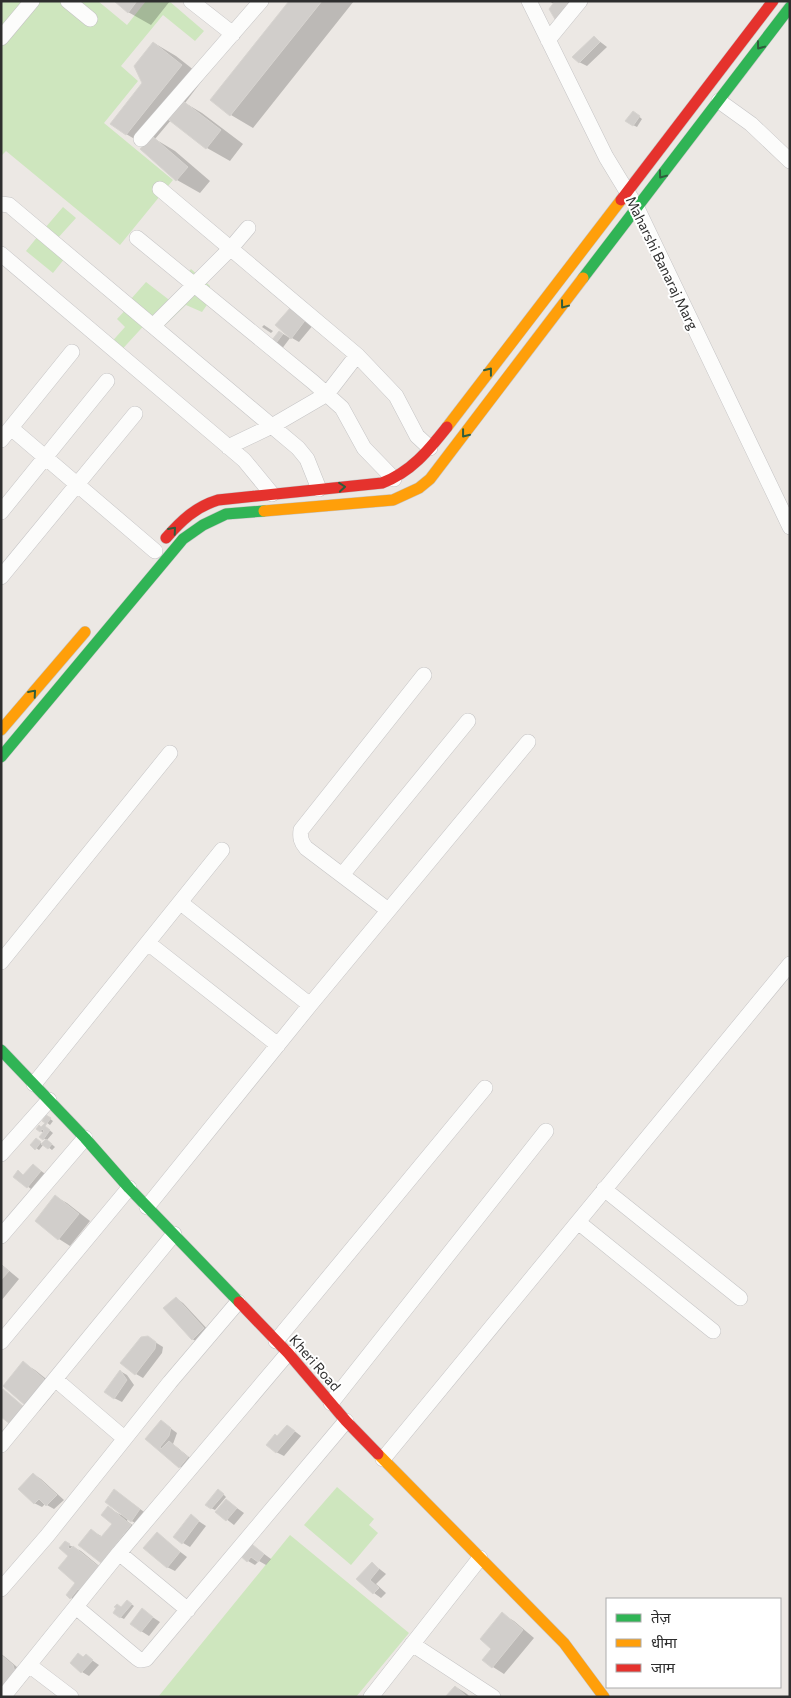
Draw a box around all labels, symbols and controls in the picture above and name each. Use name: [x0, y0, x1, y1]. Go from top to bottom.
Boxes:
one-way arrow: [758, 40, 766, 49]
one-way arrow: [659, 169, 668, 179]
street label: Maharshi Banaraj Marg: [623, 193, 702, 333]
one-way arrow: [561, 299, 570, 309]
one-way arrow: [483, 367, 492, 377]
one-way arrow: [462, 428, 470, 437]
one-way arrow: [338, 481, 346, 492]
one-way arrow: [167, 527, 176, 536]
one-way arrow: [27, 690, 36, 699]
street label: Kheri Road: [286, 1331, 345, 1394]
legend: [606, 1598, 781, 1688]
text: तेज़: [651, 1608, 672, 1626]
text: धीमा: [651, 1633, 678, 1651]
text: जाम: [651, 1658, 676, 1676]

